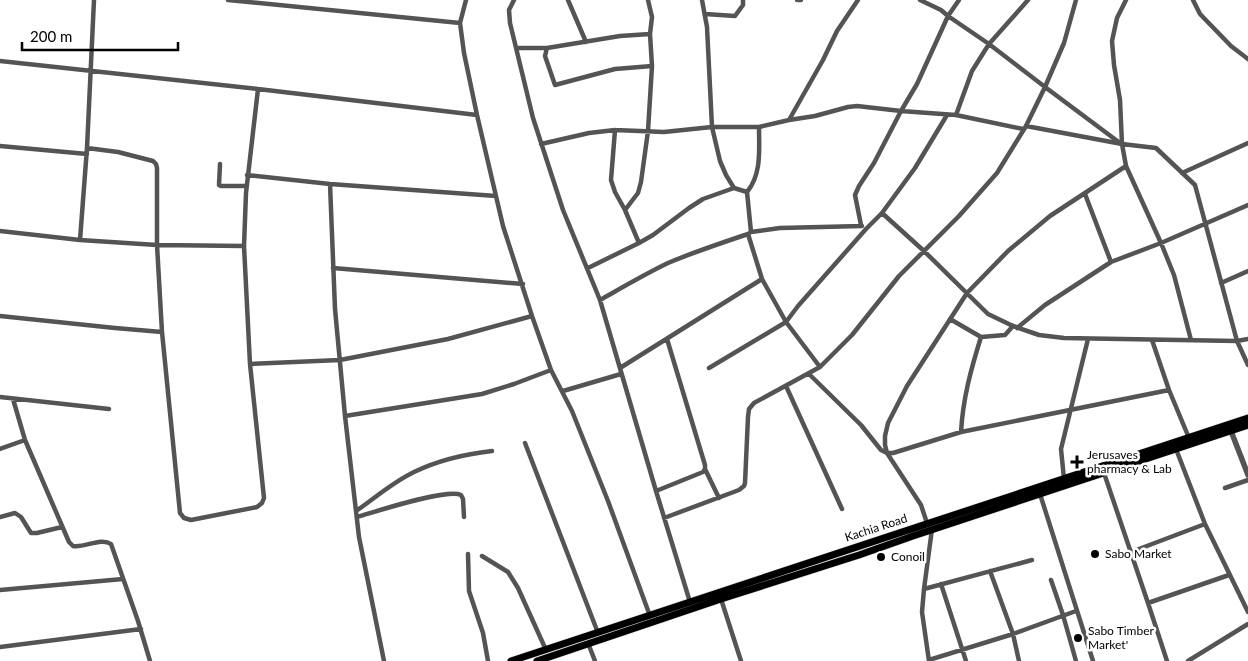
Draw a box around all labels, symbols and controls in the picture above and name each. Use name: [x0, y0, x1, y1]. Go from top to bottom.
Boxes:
scale bar: [22, 20, 179, 52]
text: 200 m: [30, 27, 72, 45]
place label: Jerusaves pharmacy & Lab: [1087, 447, 1172, 476]
marker: Jerusaves pharmacy & Lab: [1071, 456, 1083, 468]
street label: Kachia Road: [843, 510, 909, 545]
place label: Sabo Market: [1105, 546, 1172, 561]
marker: Sabo Market: [1089, 548, 1101, 560]
place label: Conoil: [891, 549, 925, 564]
marker: Conoil: [875, 551, 887, 563]
place label: Sabo Timber Market': [1088, 623, 1154, 652]
marker: Sabo Timber Market': [1072, 632, 1084, 644]

